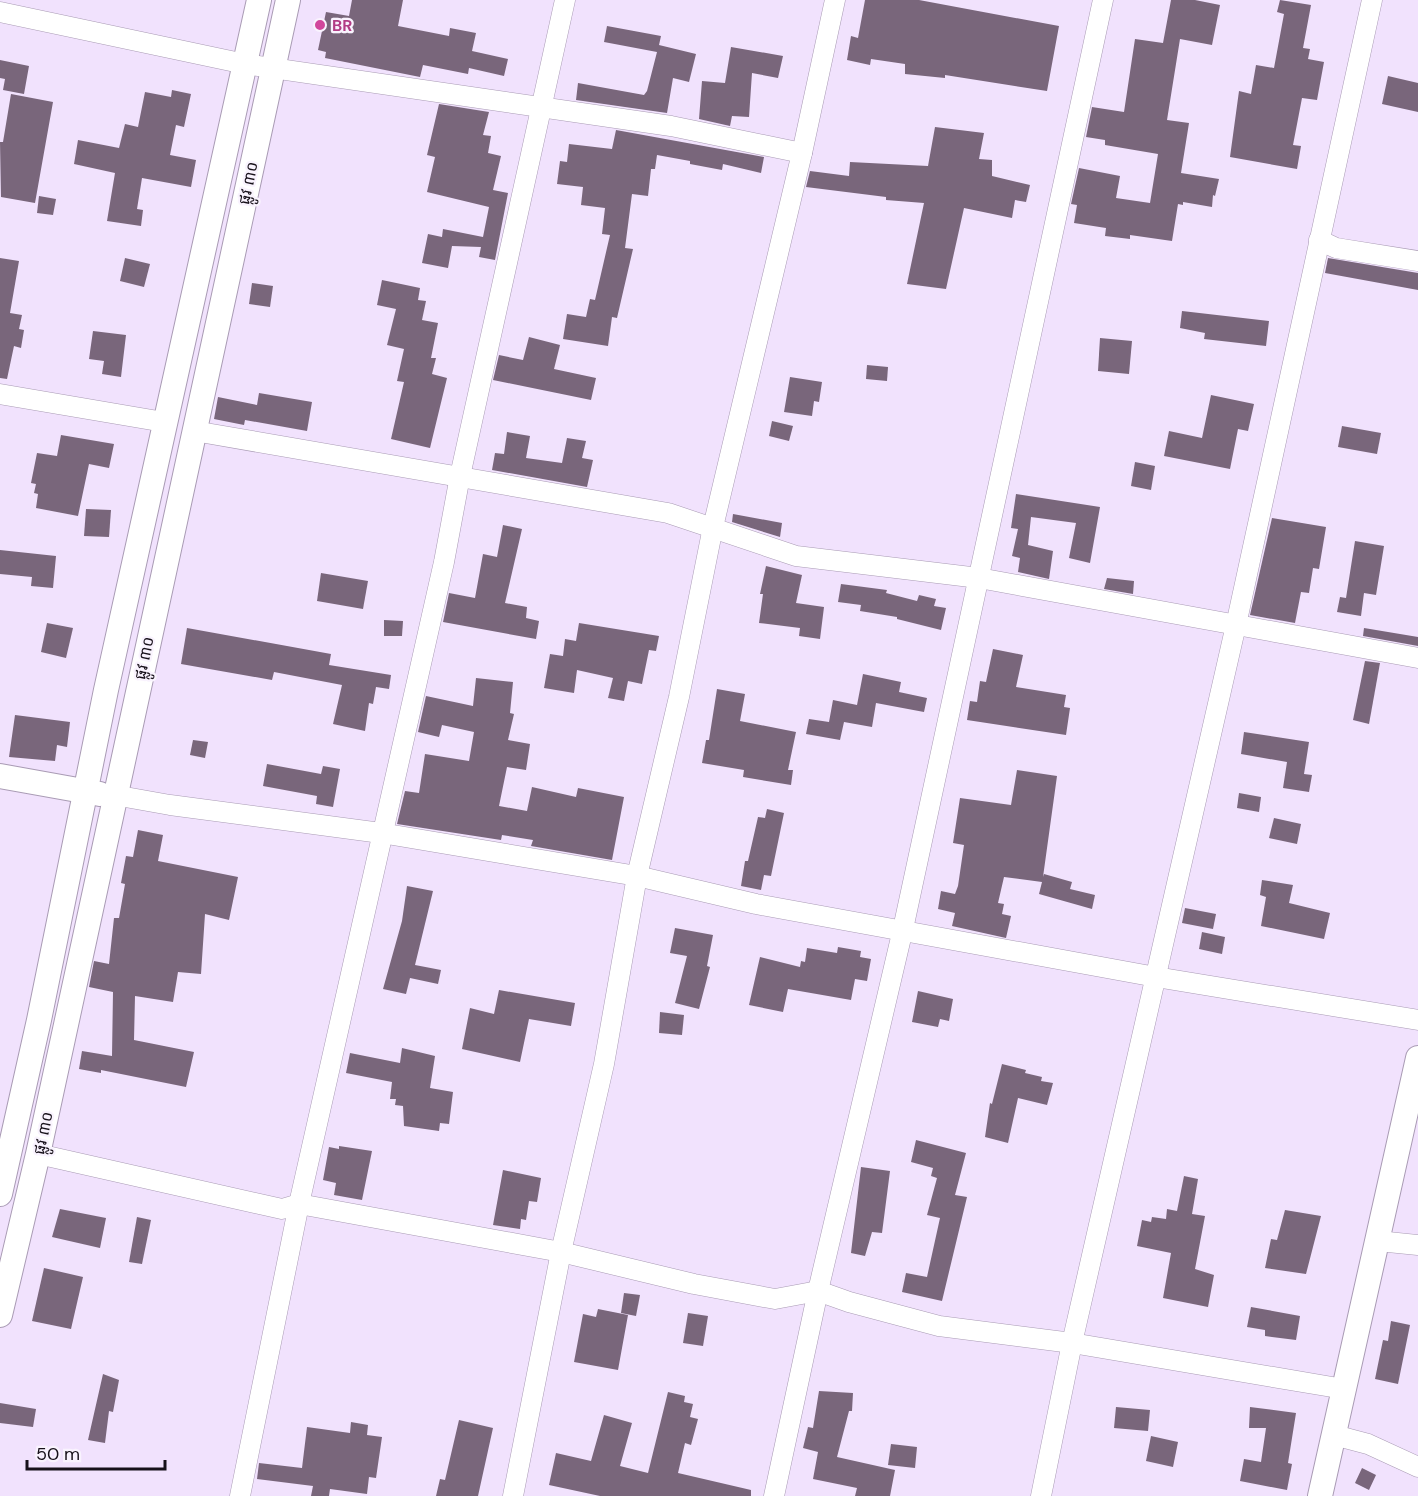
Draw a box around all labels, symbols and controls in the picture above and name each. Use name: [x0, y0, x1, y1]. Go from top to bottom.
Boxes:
place label: BR: [332, 15, 352, 36]
marker: BR: [313, 18, 327, 32]
street label: ផ្លូវ ៣០: [233, 160, 266, 207]
street label: ផ្លូវ ៣០: [129, 635, 162, 682]
street label: ផ្លូវ ៣០: [28, 1110, 61, 1157]
scale bar: [27, 1433, 165, 1471]
text: 50 m: [36, 1442, 80, 1466]

